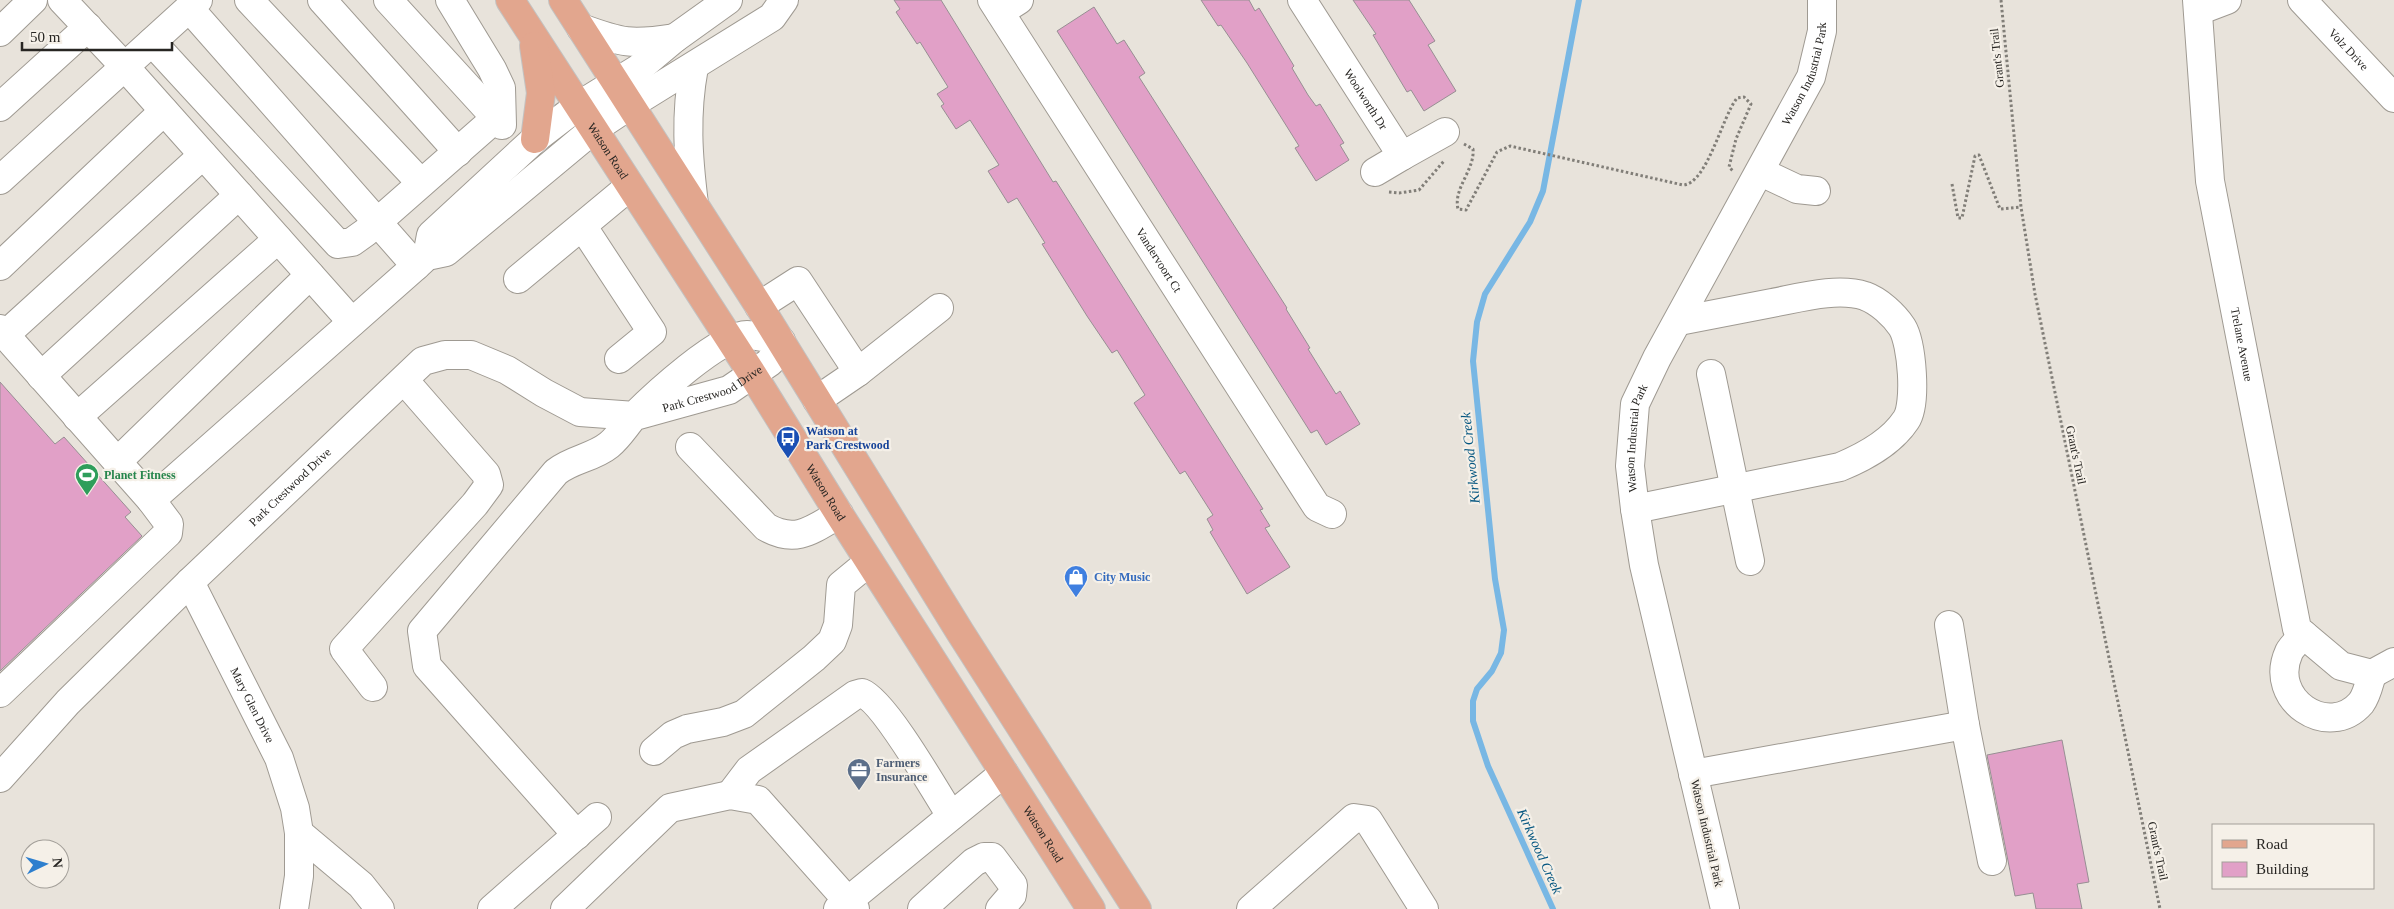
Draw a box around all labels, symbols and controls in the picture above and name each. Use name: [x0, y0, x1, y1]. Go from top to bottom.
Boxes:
scale bar: [22, 20, 172, 52]
street label: Watson Industrial Park: [1779, 22, 1829, 128]
street label: Volz Drive: [2326, 26, 2371, 73]
street label: Grant's Trail: [1987, 27, 2007, 88]
text: 50 m: [30, 29, 61, 45]
street label: Woolworth Dr: [1341, 66, 1390, 132]
street label: Watson Road: [585, 120, 631, 182]
street label: Vandervoort Ct: [1133, 225, 1185, 295]
street label: Trelane Avenue: [2228, 306, 2256, 383]
street label: Park Crestwood Drive: [661, 362, 765, 415]
street label: Watson Industrial Park: [1623, 382, 1650, 493]
water label: Kirkwood Creek: [1458, 411, 1483, 505]
place label: Watson at Park Crestwood: [806, 424, 890, 452]
street label: Grant's Trail: [2063, 424, 2089, 486]
bus stop icon: Watson at Park Crestwood: [775, 425, 801, 459]
street label: Park Crestwood Drive: [246, 445, 334, 529]
sports icon: Planet Fitness: [74, 462, 100, 496]
street label: Watson Road: [803, 462, 849, 523]
place label: Planet Fitness: [104, 468, 176, 482]
shop icon: City Music: [1063, 564, 1089, 598]
place label: City Music: [1094, 570, 1151, 584]
street label: Mary Glen Drive: [227, 665, 277, 745]
place label: Farmers Insurance: [876, 756, 928, 784]
office icon: Farmers Insurance: [846, 757, 872, 791]
street label: Watson Industrial Park: [1688, 778, 1726, 888]
street label: Watson Road: [1020, 803, 1066, 865]
water label: Kirkwood Creek: [1514, 805, 1565, 897]
street label: Grant's Trail: [2145, 820, 2171, 882]
legend: [2212, 824, 2374, 889]
text: Road: [2256, 836, 2288, 852]
north arrow: [20, 839, 70, 889]
text: N: [50, 857, 65, 869]
text: Building: [2256, 861, 2309, 877]

